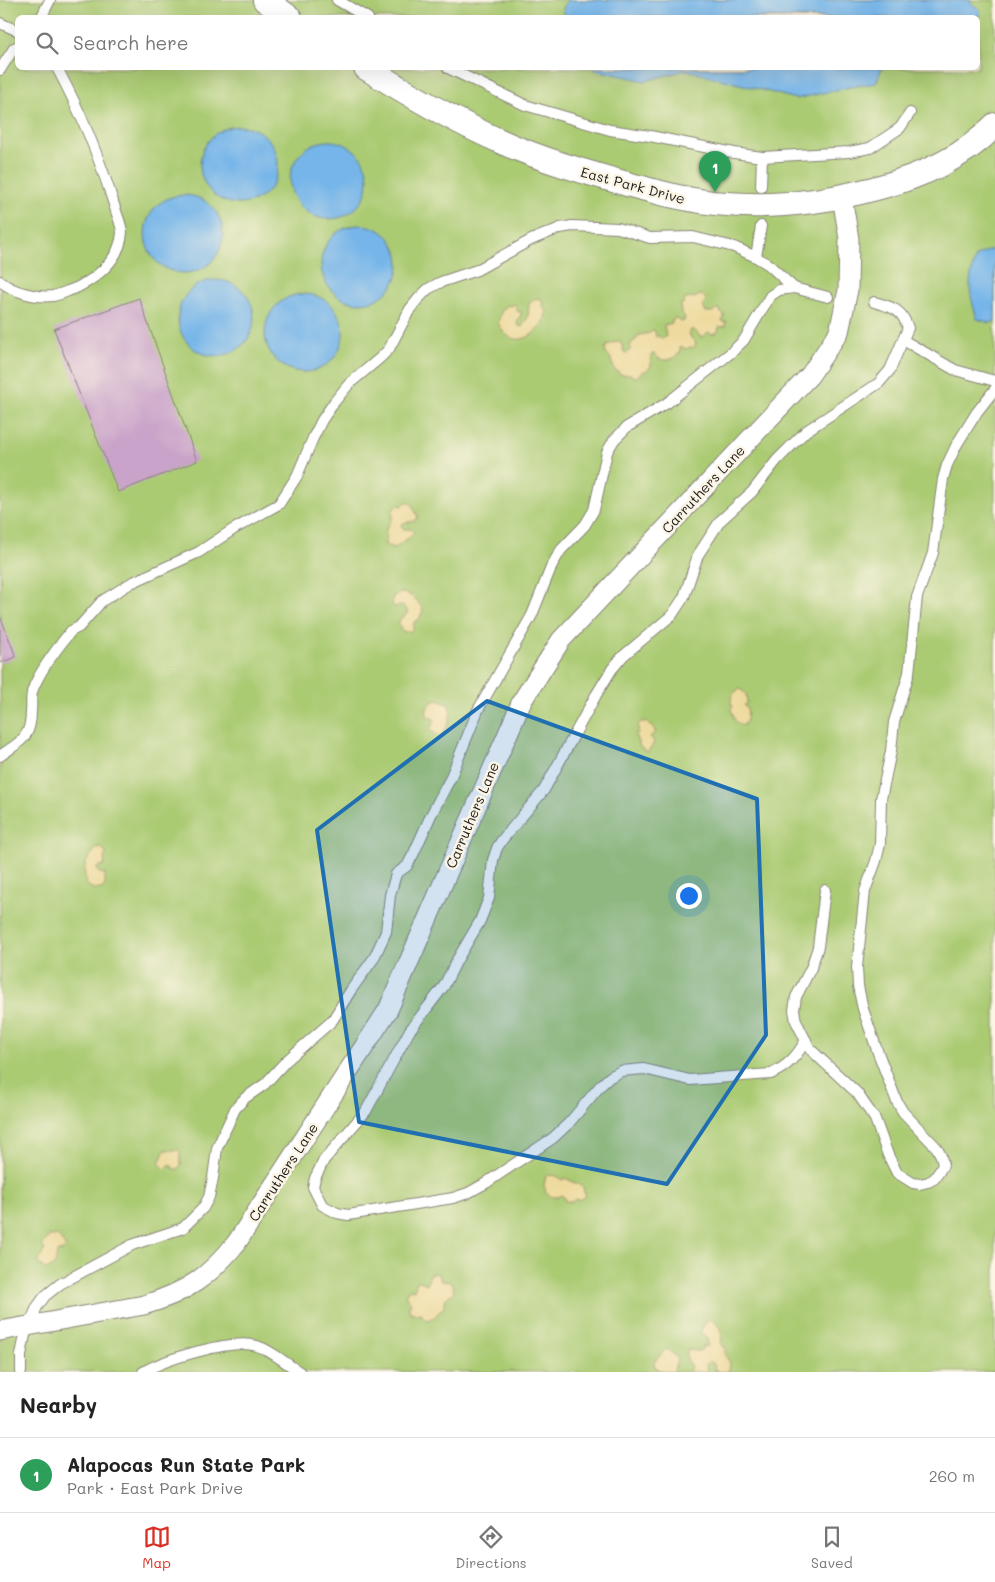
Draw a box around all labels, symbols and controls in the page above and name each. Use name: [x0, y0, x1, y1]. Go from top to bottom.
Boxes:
search box: [15, 15, 980, 70]
icon: search: [33, 29, 61, 57]
text: Search here: [73, 30, 189, 55]
pin: 1: [699, 151, 731, 192]
street label: East Park Drive: [579, 162, 687, 208]
street label: Carruthers Lane: [657, 441, 749, 537]
street label: Carruthers Lane: [441, 759, 503, 871]
your location: [676, 883, 702, 909]
street label: Carruthers Lane: [244, 1119, 322, 1225]
text: Nearby: [20, 1391, 97, 1418]
text: Alapocas Run State Park: [67, 1452, 305, 1477]
text: 1: [32, 1465, 40, 1486]
text: 260 m: [929, 1465, 975, 1486]
text: Park · East Park Drive: [67, 1477, 243, 1498]
tab: Map: [142, 1523, 171, 1572]
tab: Directions: [455, 1523, 527, 1572]
tab: Saved: [811, 1523, 853, 1572]

